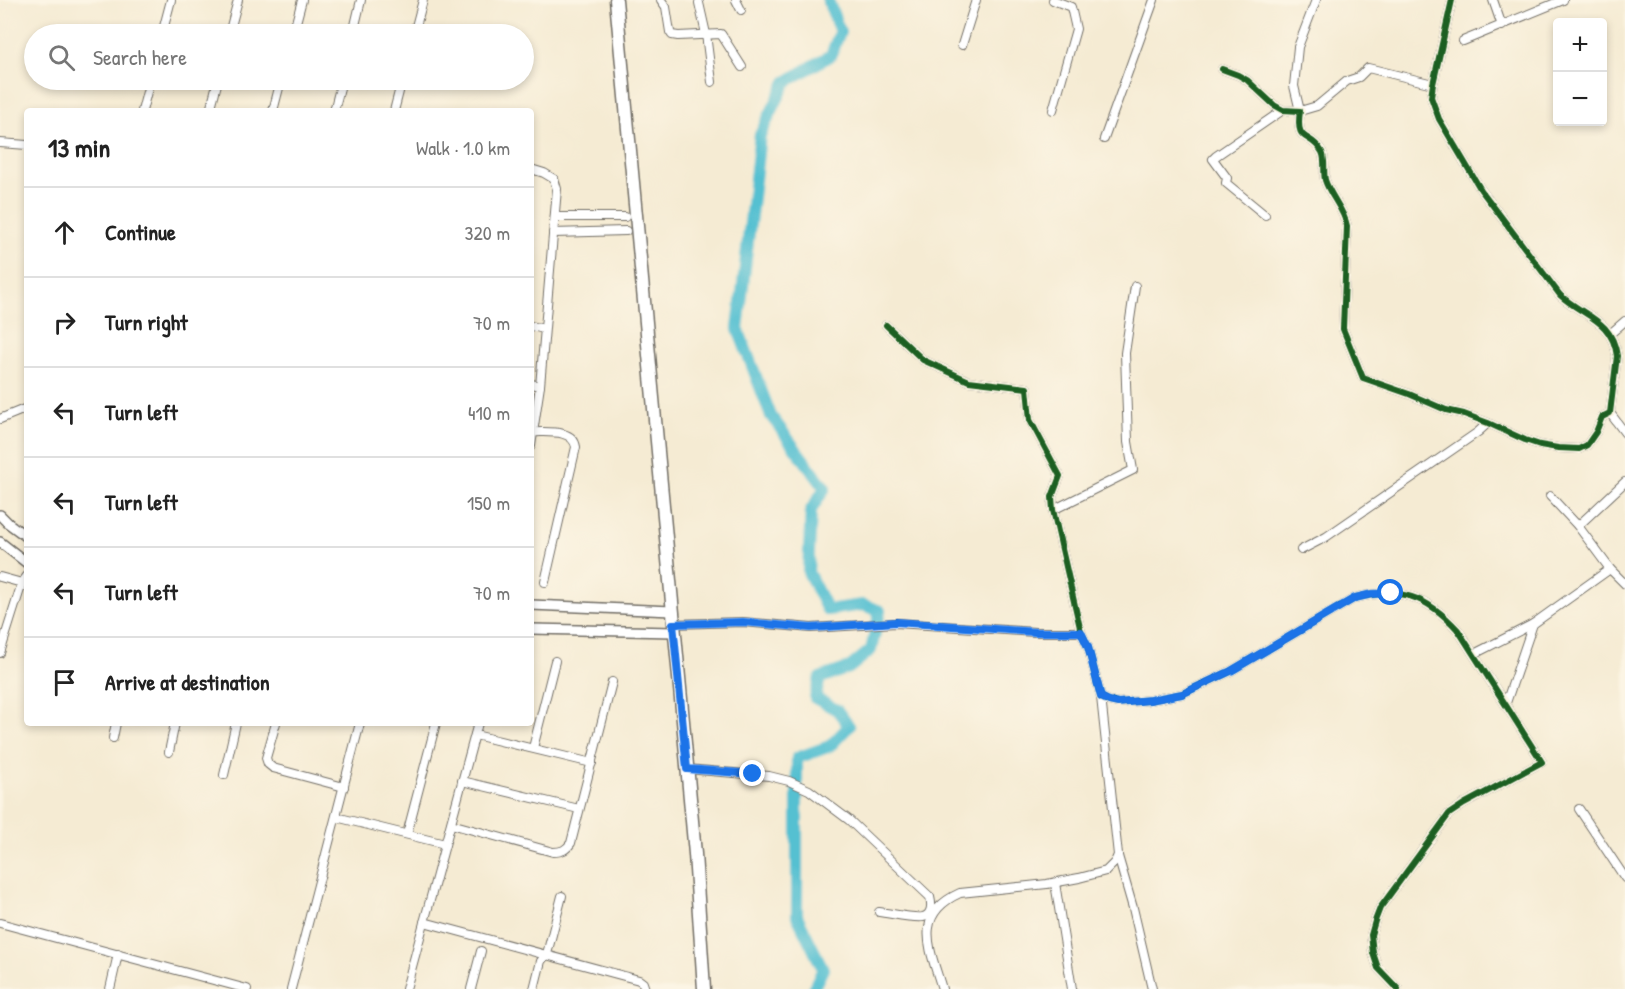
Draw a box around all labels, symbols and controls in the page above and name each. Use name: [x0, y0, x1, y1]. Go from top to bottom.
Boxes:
map controls: [1553, 18, 1607, 126]
button: +: [1553, 18, 1607, 72]
search box: [24, 24, 534, 90]
icon: search: [45, 41, 78, 74]
text: Search here: [93, 42, 187, 72]
button: −: [1553, 72, 1607, 126]
text: 13 min: [48, 130, 110, 165]
text: Walk · 1.0 km: [416, 134, 510, 161]
icon: ahead: [48, 216, 81, 249]
text: Continue: [105, 217, 176, 247]
text: 320 m: [465, 219, 510, 246]
icon: right: [48, 306, 81, 339]
text: Turn right: [105, 307, 188, 337]
text: 70 m: [473, 309, 510, 336]
icon: left: [48, 396, 81, 429]
text: Turn left: [105, 397, 178, 427]
text: 410 m: [468, 399, 510, 426]
icon: left: [48, 486, 81, 519]
text: Turn left: [105, 487, 178, 517]
text: 150 m: [467, 489, 510, 516]
icon: left: [48, 576, 81, 609]
text: Turn left: [105, 577, 178, 607]
text: 70 m: [473, 579, 510, 606]
route start: [1377, 579, 1403, 605]
icon: arrive: [48, 666, 81, 699]
text: Arrive at destination: [105, 667, 270, 697]
route end: [739, 760, 765, 786]

